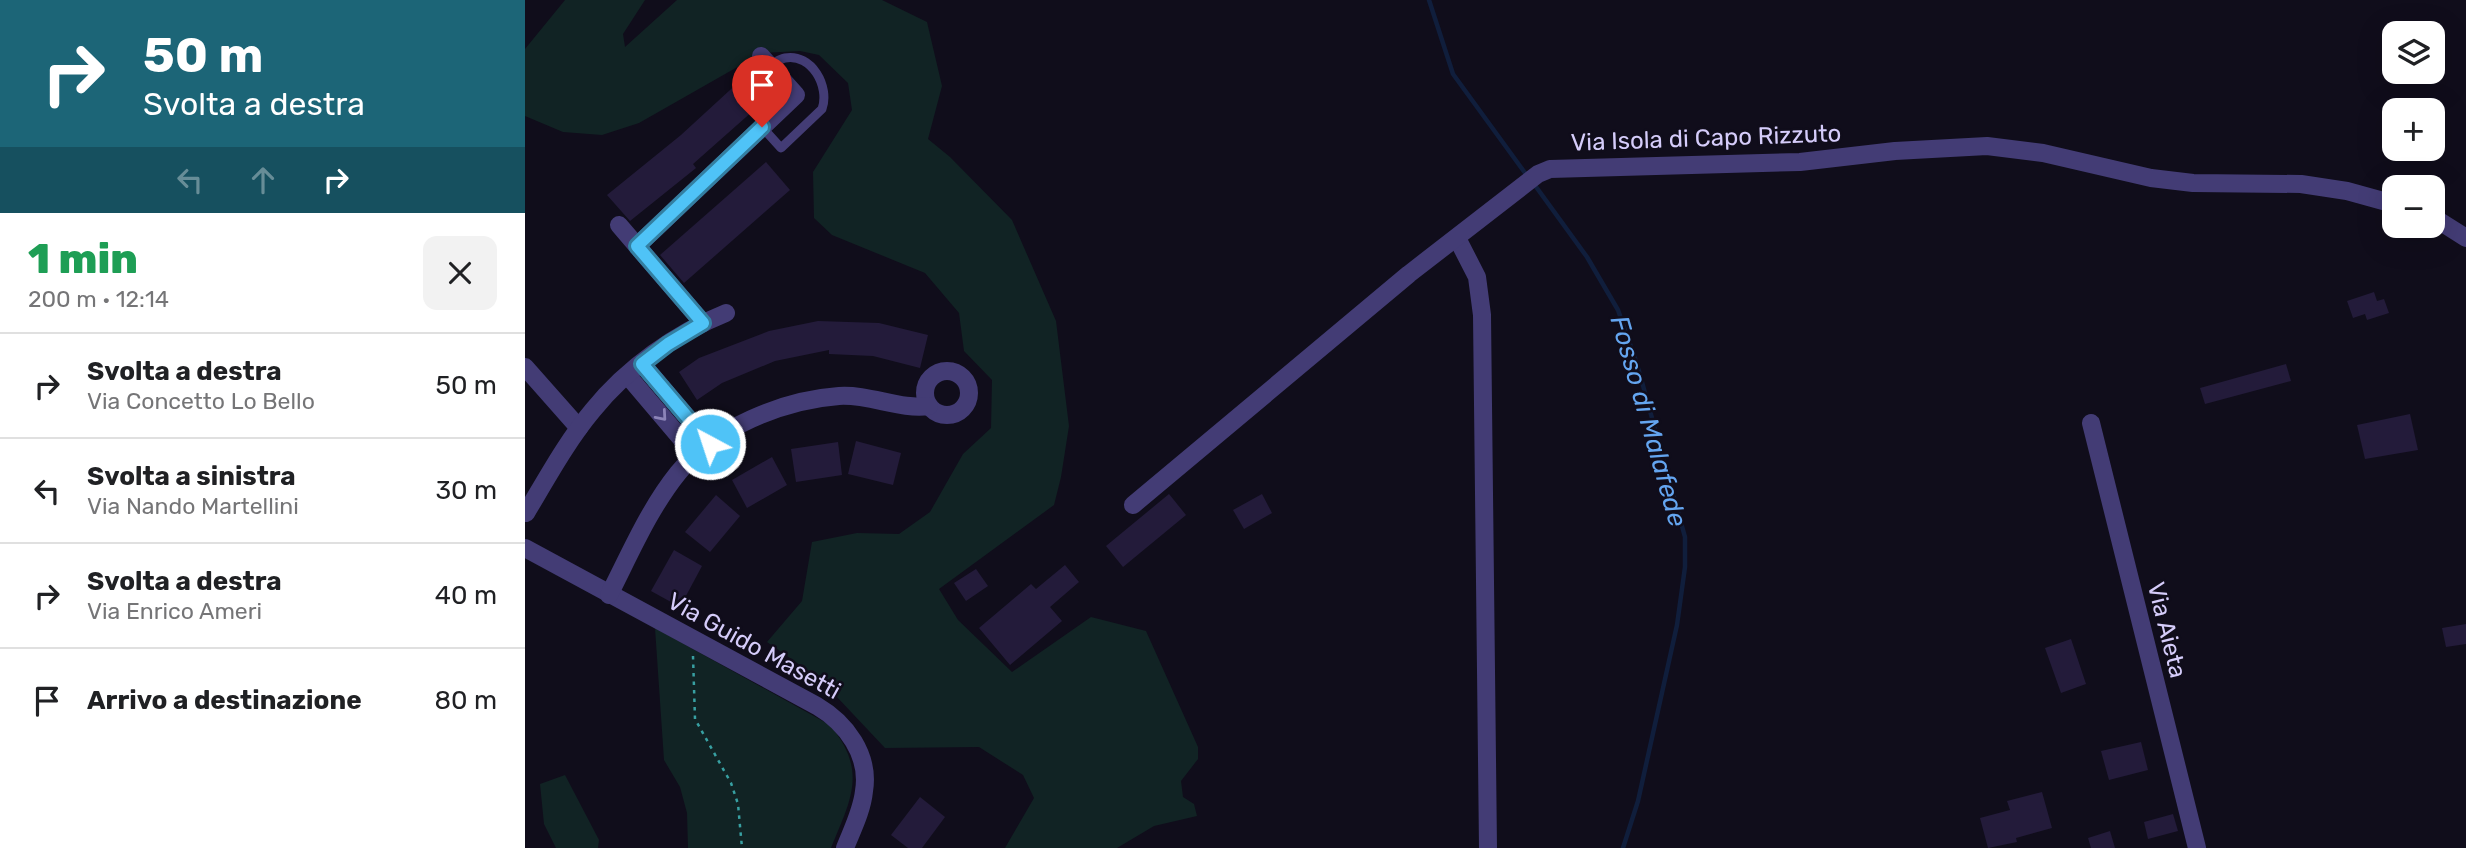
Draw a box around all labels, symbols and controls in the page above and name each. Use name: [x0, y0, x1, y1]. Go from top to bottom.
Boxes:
map controls: [2382, 21, 2445, 238]
button: layers: [2382, 21, 2445, 84]
text: 50 m: [143, 26, 263, 84]
icon: right: [28, 28, 119, 119]
pin: [732, 55, 792, 127]
icon: arrive: [743, 66, 781, 104]
text: Svolta a destra: [143, 85, 365, 123]
button: +: [2382, 98, 2445, 161]
street label: Via Isola di Capo Rizzuto: [1570, 119, 1842, 157]
icon: left: [171, 161, 209, 199]
icon: ahead: [244, 161, 282, 199]
icon: right: [317, 161, 355, 199]
button: −: [2382, 175, 2445, 238]
text: 1 min: [28, 234, 138, 284]
button: close: [423, 236, 497, 310]
text: 200 m · 12:14: [28, 285, 169, 313]
water label: Fosso di Malafede: [1604, 312, 1694, 531]
text: Svolta a destra: [87, 356, 282, 387]
icon: right: [28, 367, 66, 405]
text: 50 m: [436, 370, 497, 401]
text: Via Concetto Lo Bello: [87, 387, 315, 415]
position arrow: [673, 407, 747, 481]
one-way arrow: [654, 408, 666, 421]
text: Svolta a sinistra: [87, 461, 296, 492]
icon: left: [28, 472, 66, 510]
text: 30 m: [435, 475, 497, 506]
text: Via Nando Martellini: [87, 492, 299, 520]
text: Svolta a destra: [87, 566, 282, 597]
icon: right: [28, 577, 66, 615]
street label: Via Aieta: [2142, 579, 2192, 681]
text: 40 m: [435, 580, 497, 611]
street label: Via Guido Masetti: [663, 587, 845, 705]
text: Via Enrico Ameri: [87, 597, 262, 625]
icon: arrive: [28, 682, 66, 720]
text: Arrivo a destinazione: [87, 685, 362, 716]
text: 80 m: [434, 685, 497, 716]

